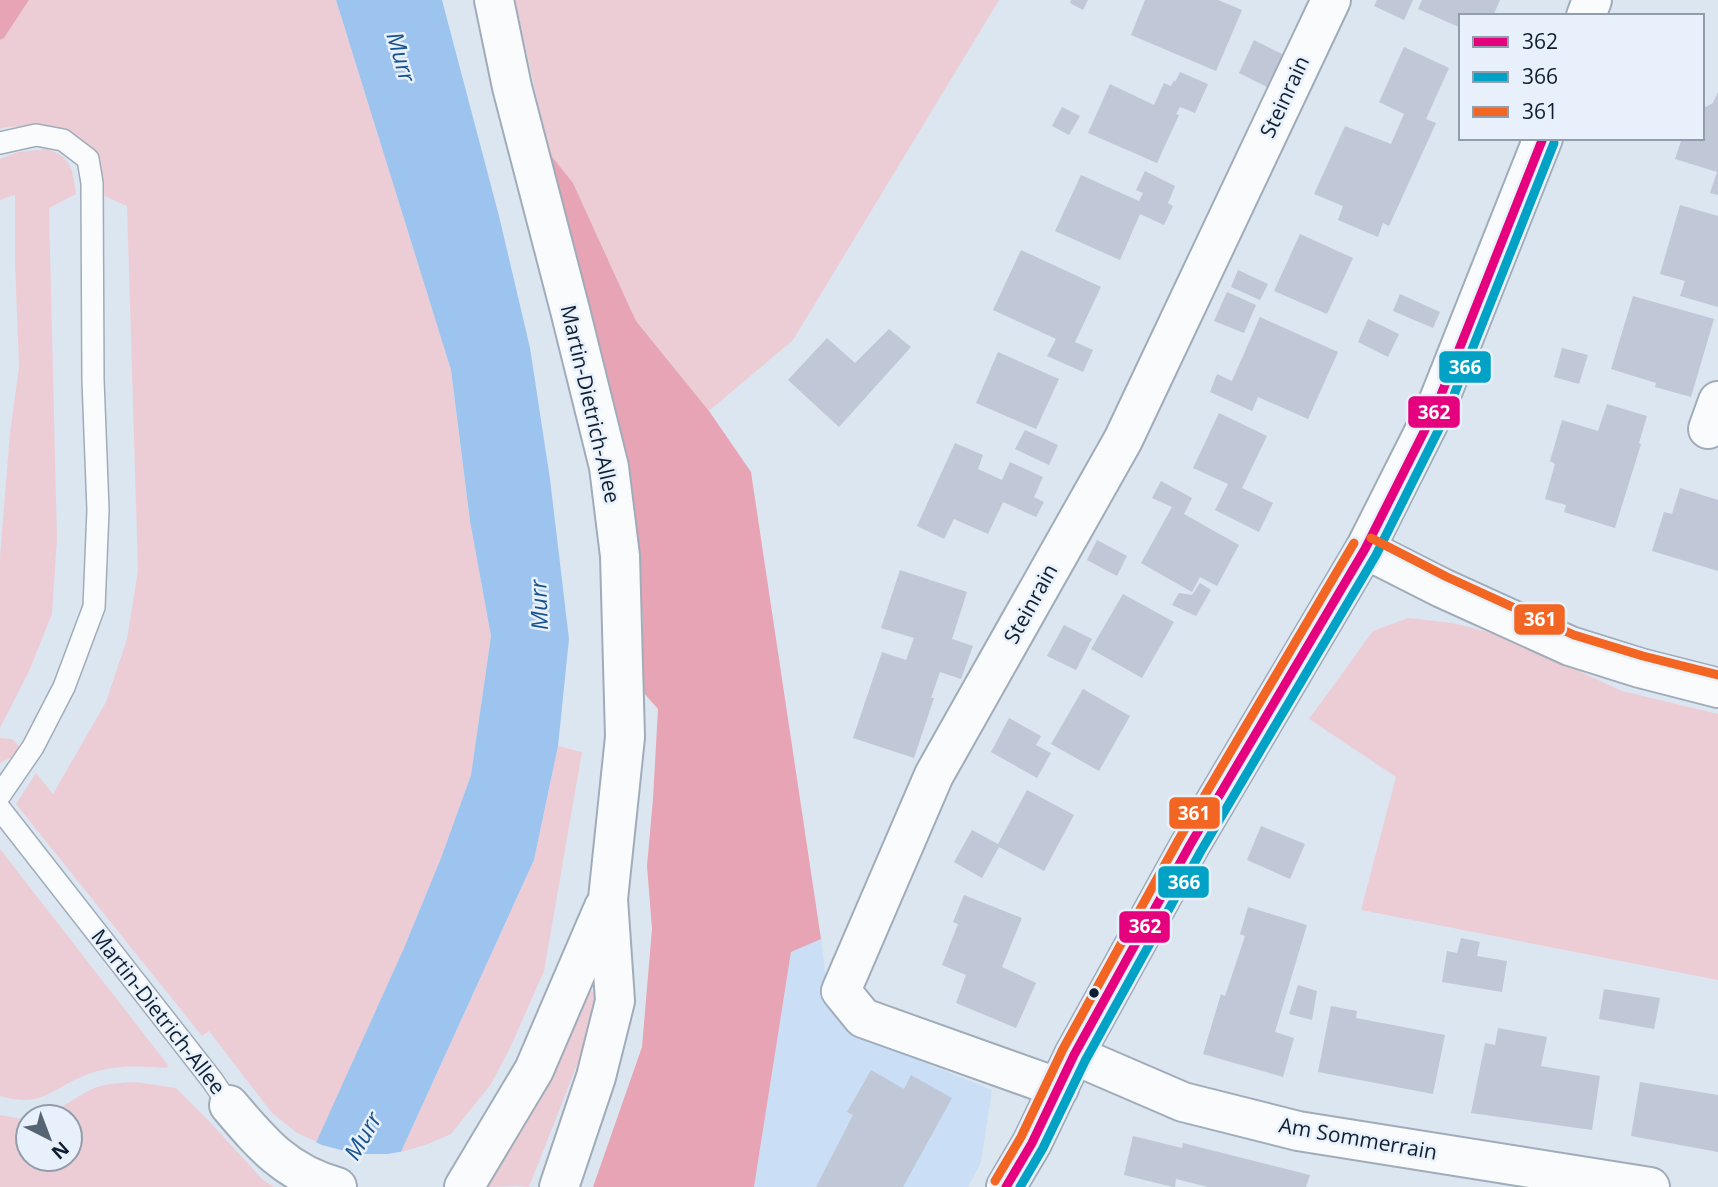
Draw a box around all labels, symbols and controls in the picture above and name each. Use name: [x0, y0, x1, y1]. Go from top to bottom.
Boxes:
legend: [1459, 14, 1704, 140]
text: 362: [1522, 27, 1558, 55]
water label: Murr: [380, 28, 425, 86]
street label: Steinrain: [1253, 51, 1315, 142]
text: 366: [1522, 62, 1558, 90]
text: 361: [1522, 97, 1558, 125]
street label: Martin-Dietrich-Allee: [555, 302, 627, 506]
line badge: 366: [1438, 350, 1492, 384]
text: 366: [1449, 354, 1481, 380]
line badge: 362: [1407, 395, 1461, 429]
text: 362: [1418, 399, 1450, 425]
street label: Steinrain: [997, 559, 1064, 649]
water label: Murr: [521, 578, 555, 631]
line badge: 361: [1513, 603, 1566, 636]
text: 361: [1524, 606, 1556, 632]
line badge: 361: [1168, 796, 1221, 830]
text: 361: [1178, 800, 1210, 826]
line badge: 366: [1157, 865, 1210, 899]
text: 366: [1168, 869, 1200, 895]
line badge: 362: [1118, 910, 1171, 944]
text: 362: [1129, 913, 1161, 939]
street label: Martin-Dietrich-Allee: [85, 923, 232, 1100]
unlabelled marker: [1087, 986, 1101, 1000]
north arrow: [14, 1103, 84, 1173]
water label: Murr: [336, 1105, 389, 1165]
street label: Am Sommerrain: [1277, 1110, 1439, 1166]
text: N: [46, 1136, 75, 1165]

